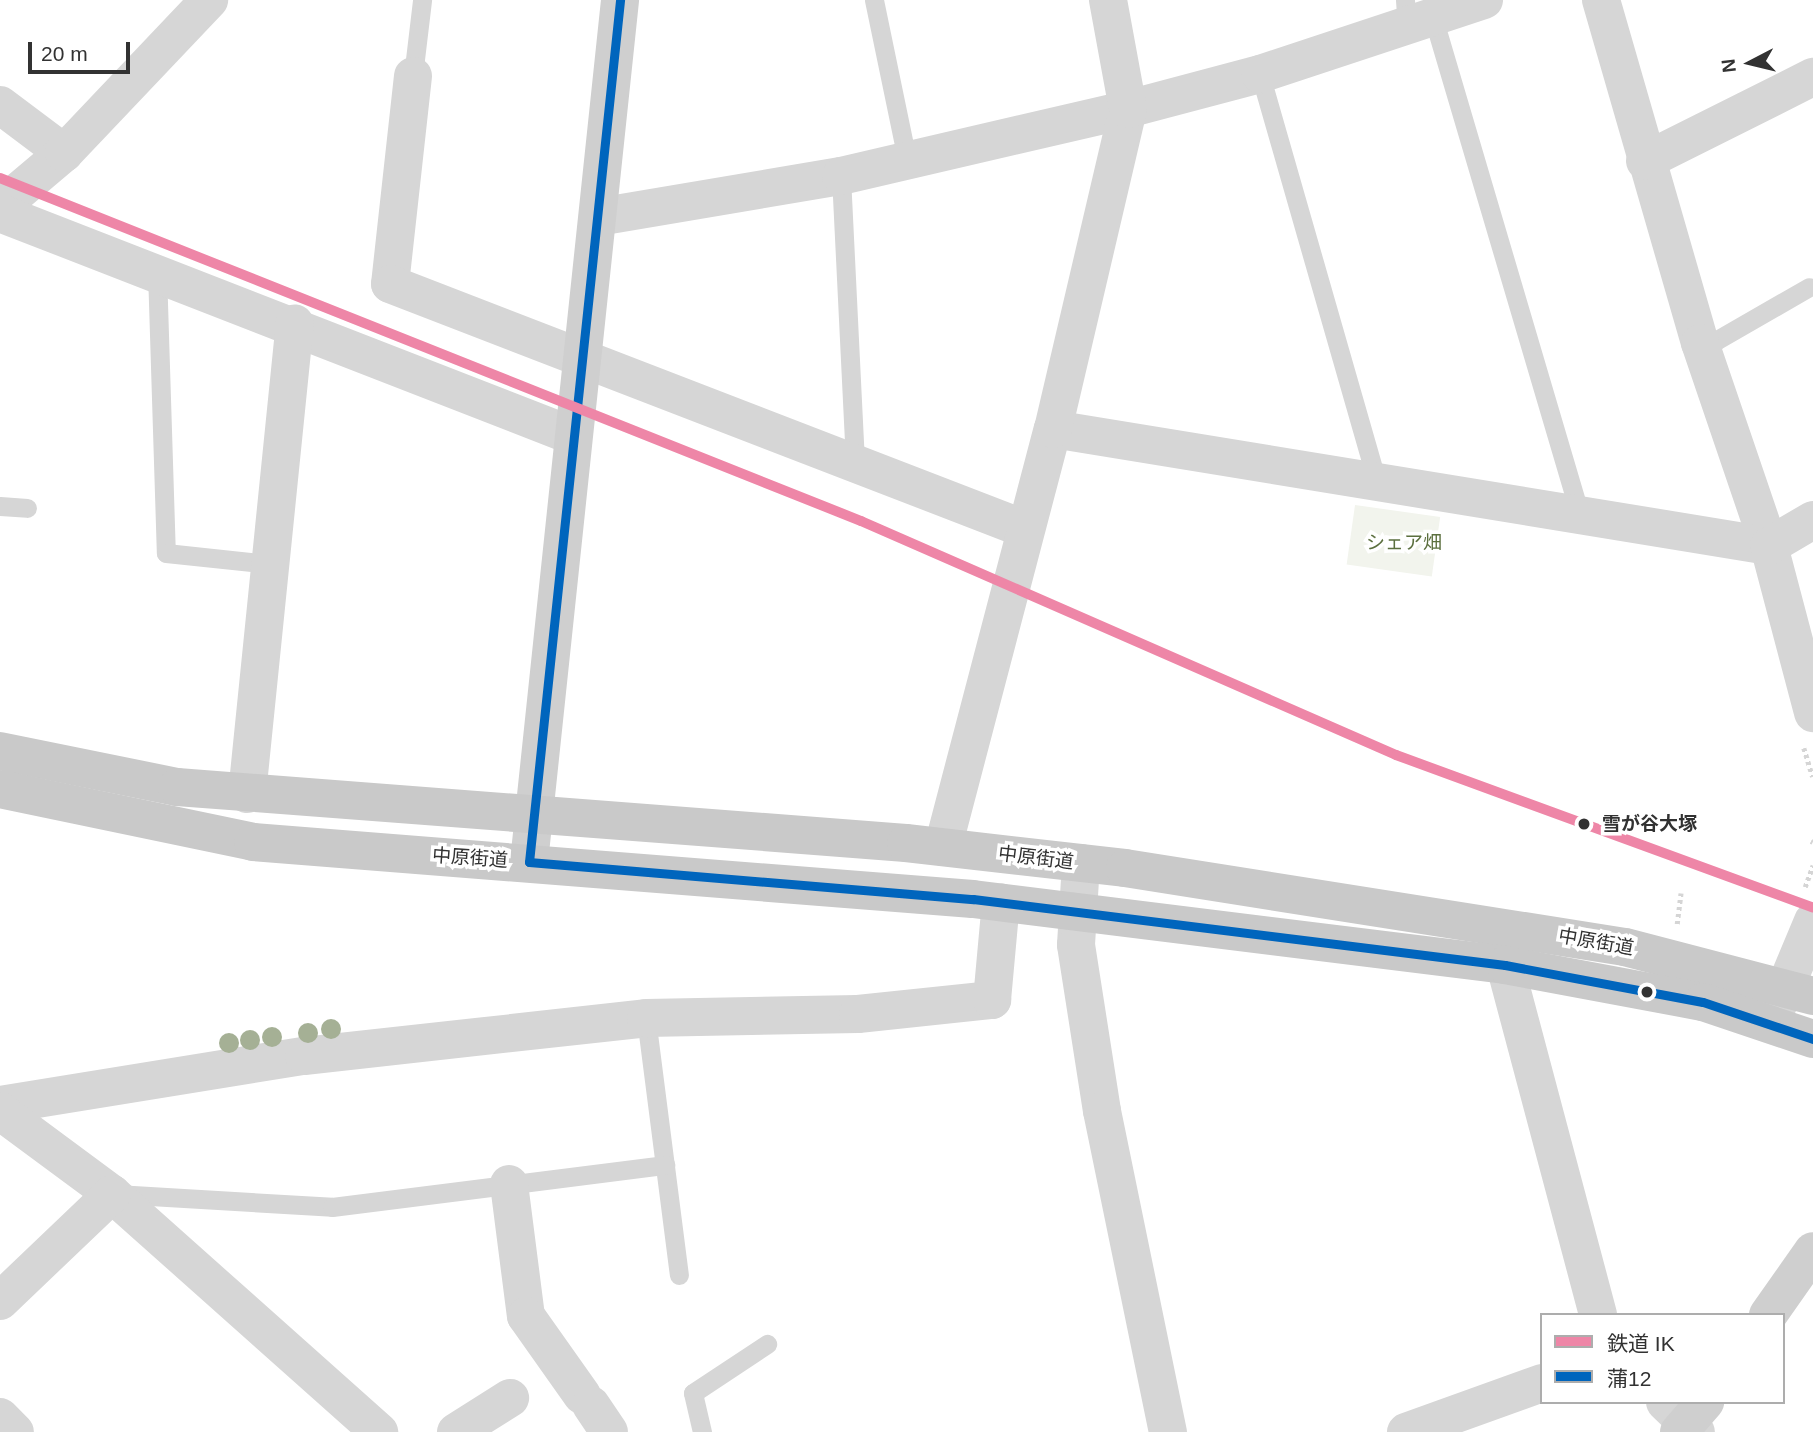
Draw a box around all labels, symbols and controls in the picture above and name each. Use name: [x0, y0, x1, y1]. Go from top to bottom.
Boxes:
scale bar: [32, 28, 133, 72]
north arrow: [1715, 28, 1785, 98]
text: 20 m: [41, 42, 88, 65]
text: N: [1717, 58, 1740, 74]
park label: シェア畑: [1366, 532, 1442, 554]
marker: 雪が谷大塚: [1573, 813, 1595, 835]
place label: 雪が谷大塚: [1602, 813, 1697, 835]
street label: 中原街道: [997, 842, 1075, 874]
street label: 中原街道: [431, 844, 509, 872]
street label: 中原街道: [1557, 924, 1635, 960]
unlabelled marker: [1640, 985, 1654, 999]
legend: [1540, 1313, 1785, 1404]
text: 鉄道 IK: [1607, 1332, 1675, 1355]
text: 蒲12: [1607, 1367, 1651, 1390]

